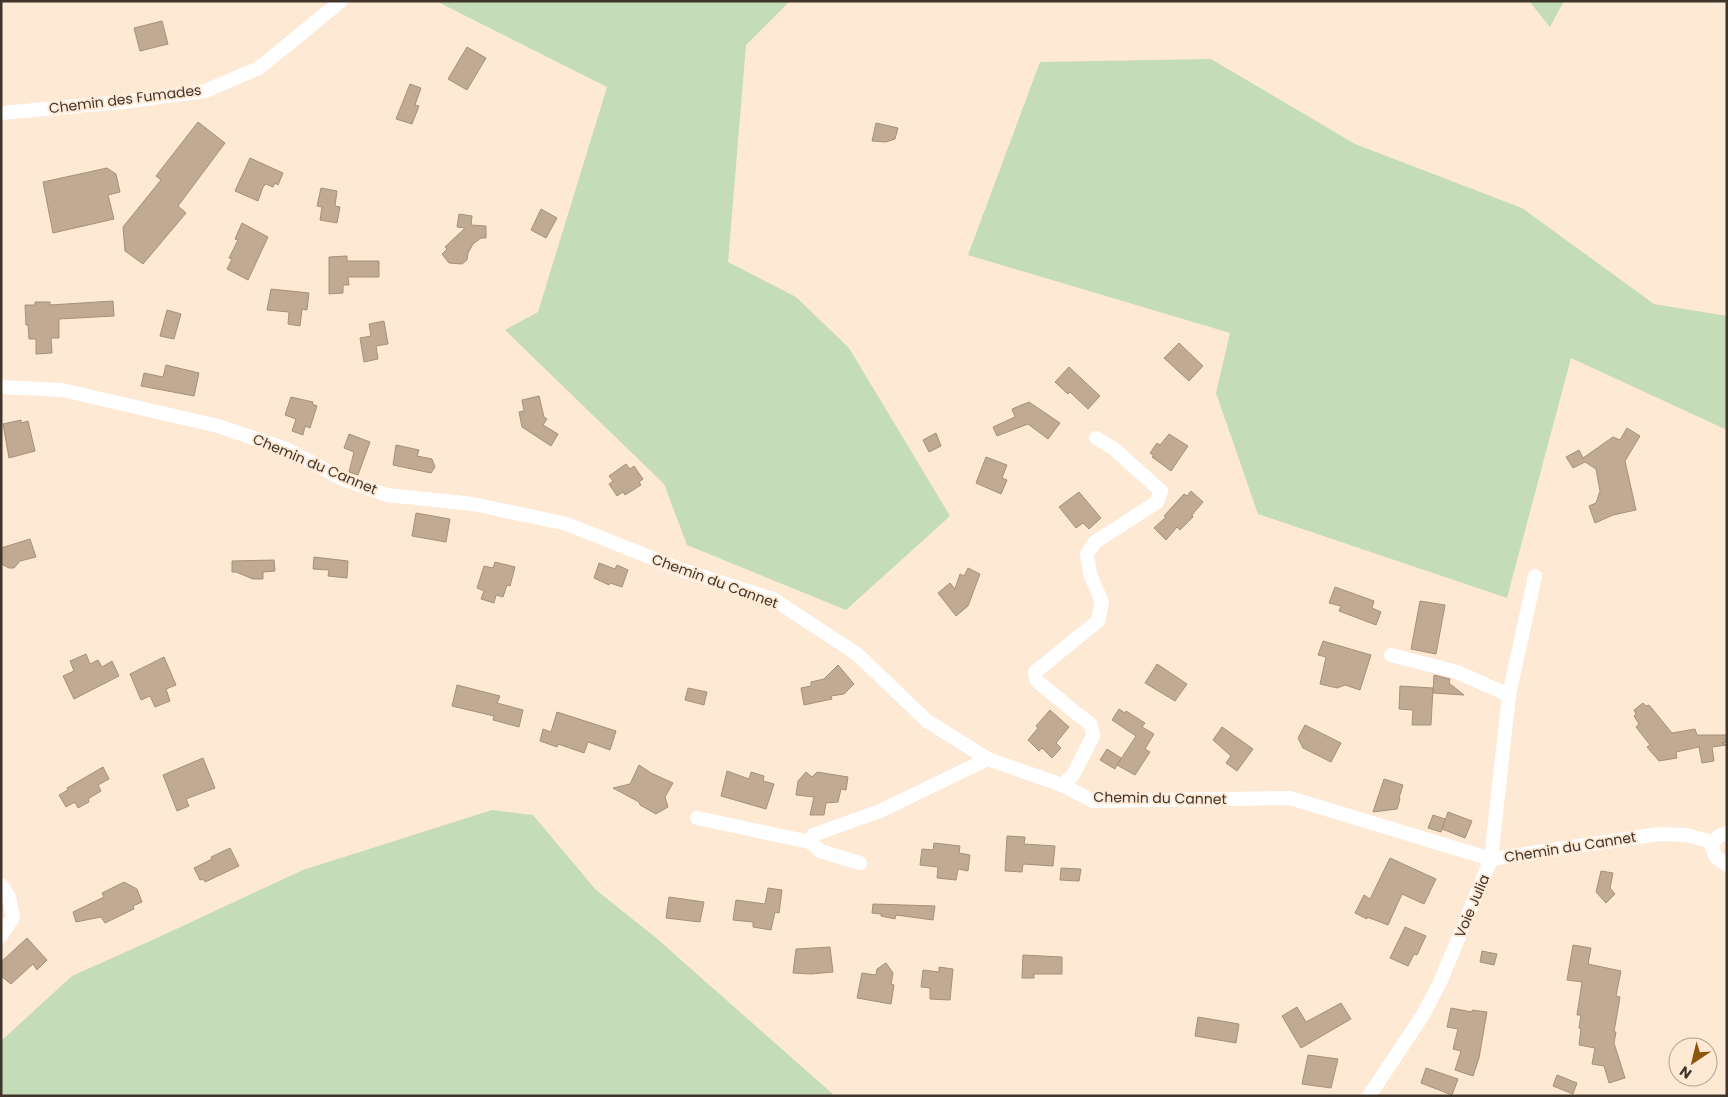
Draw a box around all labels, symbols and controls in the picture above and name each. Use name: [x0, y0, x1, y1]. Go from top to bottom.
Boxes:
street label: Chemin des Fumades: [48, 80, 202, 118]
street label: Chemin du Cannet: [250, 429, 380, 499]
street label: Chemin du Cannet: [649, 549, 781, 613]
street label: Chemin du Cannet: [1093, 787, 1227, 809]
street label: Chemin du Cannet: [1503, 827, 1637, 867]
street label: Voie Julia: [1450, 871, 1494, 941]
north arrow: [1668, 1037, 1718, 1087]
text: N: [1675, 1061, 1696, 1084]

